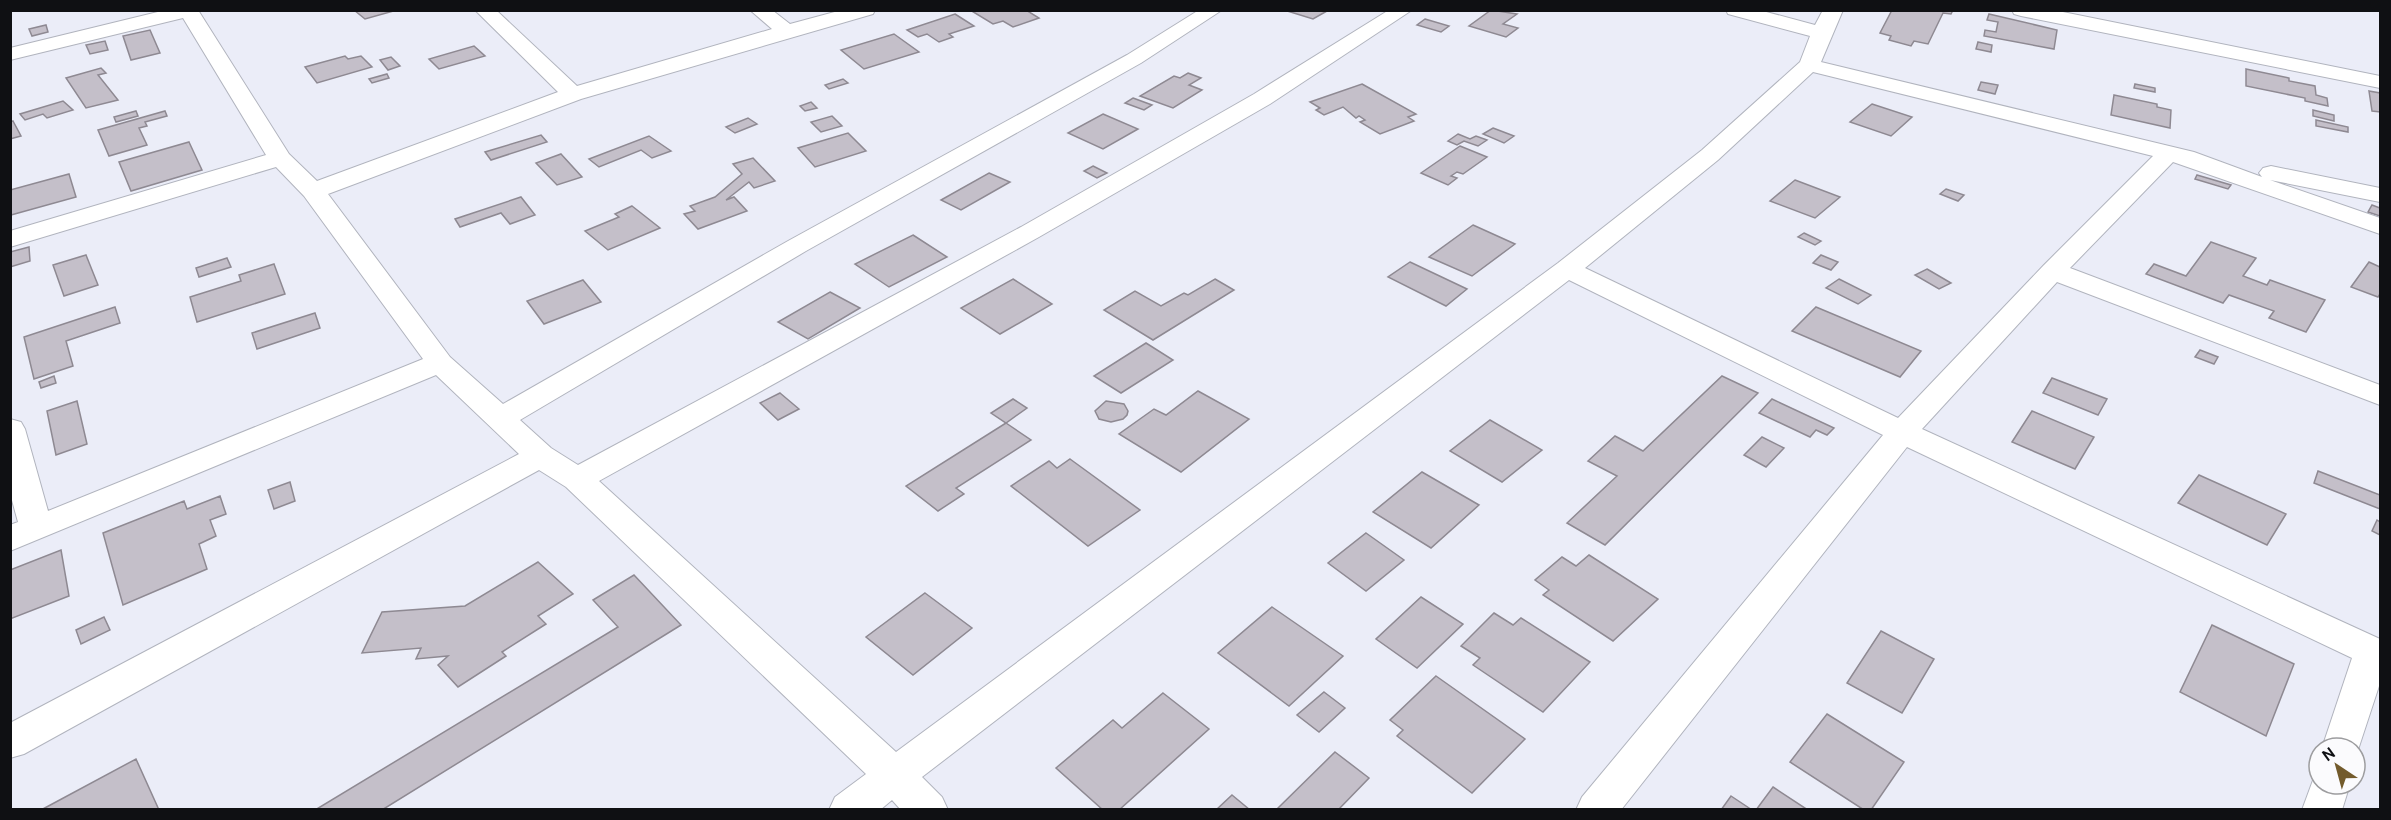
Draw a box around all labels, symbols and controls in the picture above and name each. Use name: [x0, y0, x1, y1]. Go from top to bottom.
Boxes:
north arrow: [2307, 736, 2367, 796]
text: N: [2318, 743, 2339, 765]

